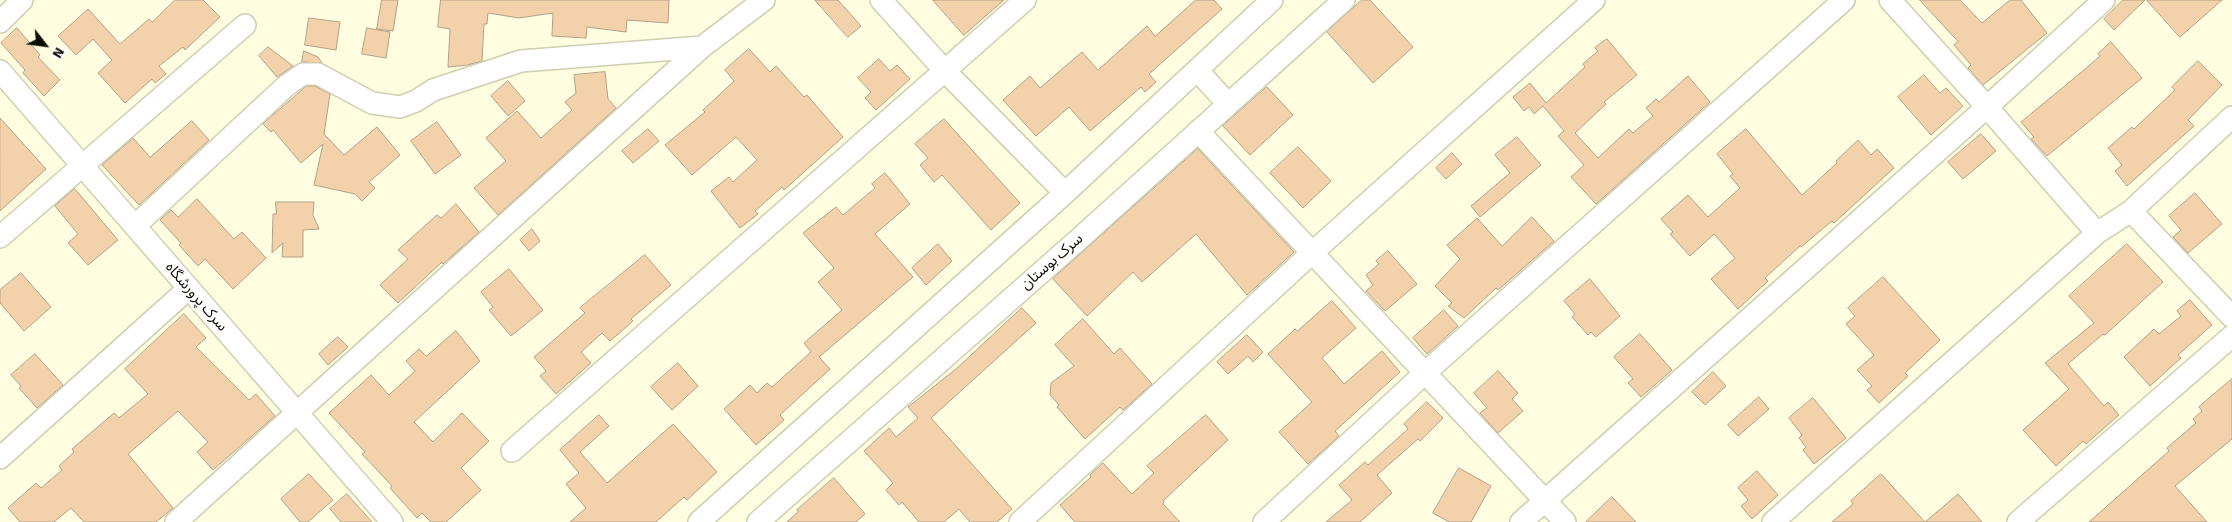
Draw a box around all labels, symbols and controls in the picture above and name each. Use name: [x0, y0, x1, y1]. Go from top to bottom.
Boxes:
north arrow: [20, 20, 70, 70]
text: N: [49, 44, 68, 61]
street label: سرک بوستان: [1017, 230, 1087, 294]
street label: سرک پرورشگاه: [161, 259, 231, 335]

